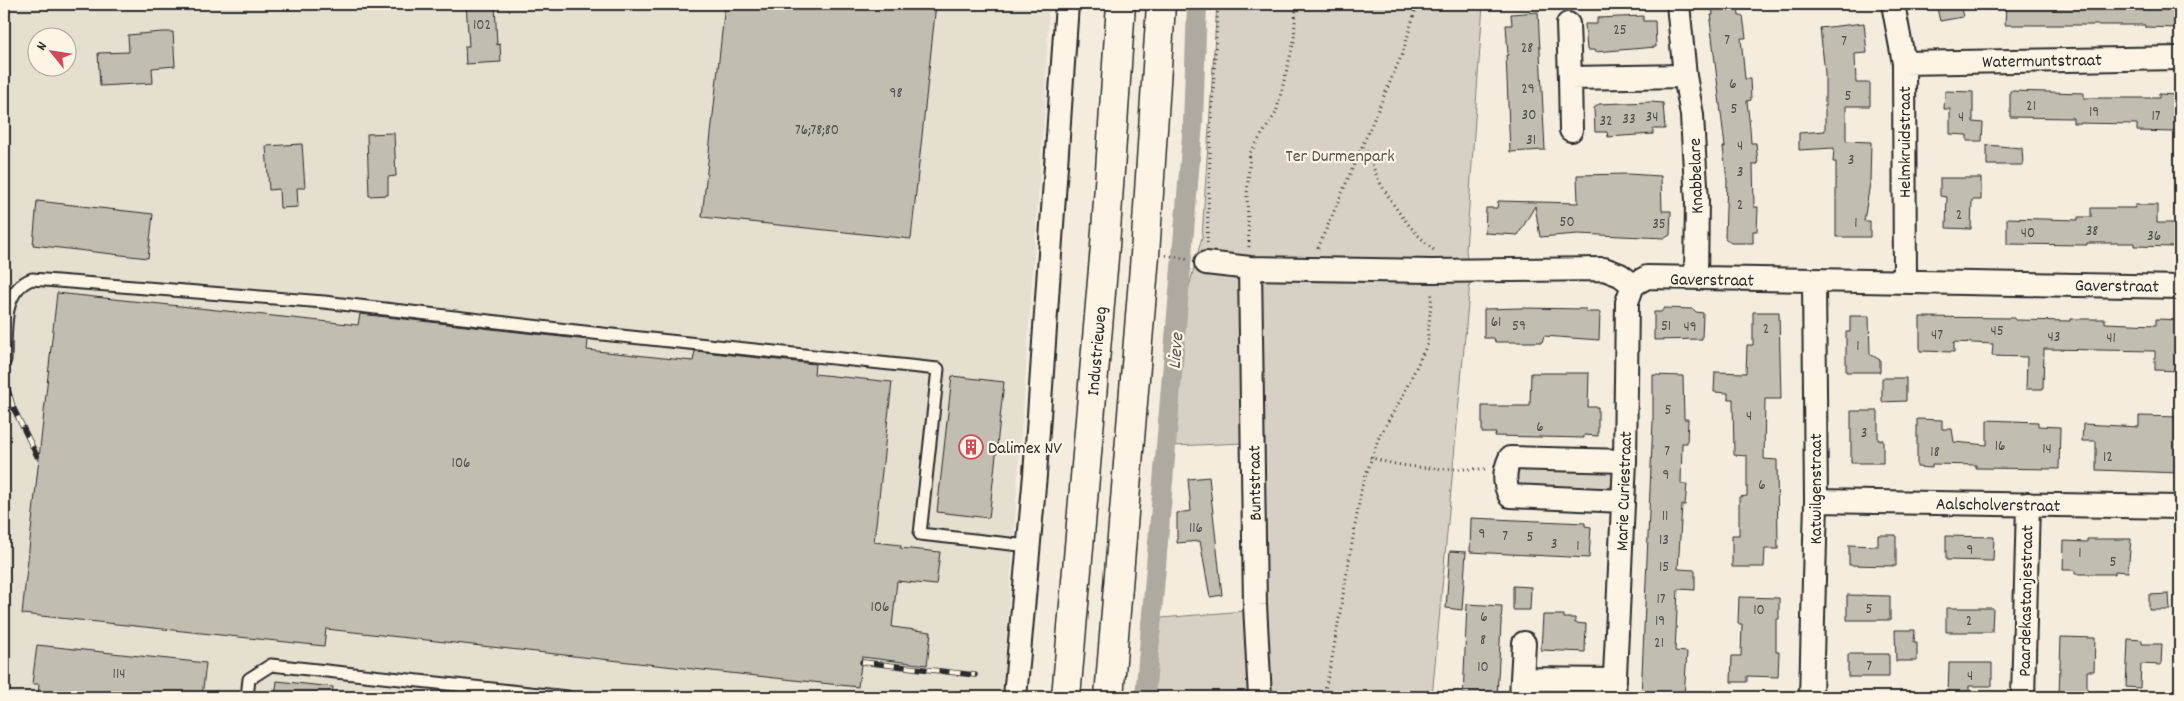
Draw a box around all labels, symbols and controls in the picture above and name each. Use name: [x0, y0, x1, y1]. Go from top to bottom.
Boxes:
house number: 102: [473, 15, 491, 37]
house number: 25: [1613, 20, 1627, 42]
north arrow: [28, 28, 78, 78]
house number: 7: [1724, 30, 1730, 52]
house number: 7: [1841, 31, 1847, 53]
text: N: [32, 38, 53, 54]
house number: 28: [1521, 38, 1533, 60]
street label: Watermuntstraat: [1982, 49, 2102, 76]
house number: 6: [1729, 74, 1737, 96]
house number: 29: [1521, 79, 1535, 101]
house number: 98: [890, 83, 902, 105]
house number: 5: [1845, 86, 1852, 108]
street label: Helmkruidstraat: [1894, 86, 1919, 198]
house number: 21: [2026, 96, 2036, 118]
house number: 5: [1731, 99, 1738, 121]
house number: 19: [2089, 102, 2099, 124]
house number: 30: [1522, 105, 1536, 127]
house number: 17: [2151, 106, 2161, 128]
house number: 34: [1646, 107, 1658, 129]
house number: 4: [1958, 107, 1964, 129]
house number: 33: [1622, 109, 1636, 131]
house number: 32: [1599, 111, 1613, 133]
house number: 76;78;80: [795, 120, 839, 142]
house number: 31: [1526, 130, 1536, 152]
house number: 4: [1737, 136, 1743, 158]
street label: Knabbelare: [1684, 137, 1711, 214]
park label: Ter Durmenpark: [1285, 145, 1395, 170]
house number: 3: [1848, 150, 1854, 172]
house number: 3: [1737, 162, 1743, 184]
house number: 2: [1737, 195, 1743, 217]
house number: 2: [1956, 205, 1962, 227]
house number: 50: [1559, 212, 1575, 234]
house number: 1: [1854, 213, 1858, 235]
house number: 35: [1652, 214, 1666, 236]
house number: 38: [2086, 221, 2098, 243]
house number: 40: [2021, 223, 2035, 245]
house number: 36: [2147, 226, 2161, 248]
street label: Gaverstraat: [1670, 268, 1755, 295]
street label: Gaverstraat: [2075, 274, 2160, 301]
street label: Industrieweg: [1082, 305, 1115, 397]
house number: 61: [1491, 312, 1501, 334]
house number: 59: [1512, 316, 1526, 338]
house number: 51: [1661, 316, 1671, 338]
house number: 49: [1683, 317, 1697, 339]
house number: 2: [1763, 319, 1769, 341]
house number: 45: [1990, 321, 2004, 343]
house number: 47: [1931, 325, 1943, 347]
house number: 43: [2048, 327, 2060, 349]
house number: 41: [2106, 328, 2116, 350]
water label: Lieve: [1162, 331, 1193, 370]
house number: 1: [1856, 336, 1860, 358]
house number: 5: [1665, 400, 1672, 422]
house number: 4: [1746, 406, 1752, 428]
house number: 6: [1536, 417, 1544, 439]
house number: 3: [1861, 423, 1867, 445]
street label: Marie Curiestraat: [1611, 430, 1640, 551]
street label: Katwilgenstraat: [1805, 433, 1830, 545]
building icon: Dalimex NV: [958, 434, 984, 460]
house number: 16: [1995, 436, 2005, 458]
place label: Dalimex NV: [988, 437, 1062, 462]
house number: 14: [2042, 439, 2052, 461]
house number: 7: [1664, 441, 1670, 463]
house number: 18: [1930, 442, 1940, 464]
street label: Buntstraat: [1243, 445, 1270, 521]
house number: 12: [2103, 447, 2113, 469]
house number: 106: [452, 453, 470, 475]
house number: 9: [1663, 465, 1669, 487]
house number: 6: [1758, 475, 1766, 497]
street label: Aalscholverstraat: [1936, 493, 2061, 520]
house number: 11: [1662, 506, 1668, 528]
house number: 116: [1189, 518, 1203, 540]
house number: 9: [1479, 524, 1485, 546]
street label: Paardekastanjestraat: [2014, 525, 2041, 677]
house number: 7: [1502, 526, 1508, 548]
house number: 5: [1527, 527, 1534, 549]
house number: 13: [1659, 530, 1669, 552]
house number: 3: [1551, 534, 1557, 556]
house number: 1: [1576, 536, 1580, 558]
house number: 9: [1967, 540, 1973, 562]
house number: 1: [2078, 543, 2082, 565]
house number: 5: [2110, 552, 2117, 574]
house number: 15: [1659, 557, 1669, 579]
house number: 17: [1656, 589, 1666, 611]
house number: 106: [871, 597, 889, 619]
house number: 5: [1866, 599, 1873, 621]
house number: 10: [1753, 600, 1765, 622]
house number: 6: [1480, 607, 1488, 629]
house number: 19: [1655, 611, 1665, 633]
house number: 2: [1966, 611, 1972, 633]
house number: 8: [1480, 630, 1486, 652]
house number: 21: [1654, 633, 1664, 655]
house number: 7: [1866, 656, 1872, 678]
house number: 10: [1477, 657, 1489, 679]
house number: 114: [113, 664, 125, 686]
house number: 4: [1967, 666, 1973, 688]

